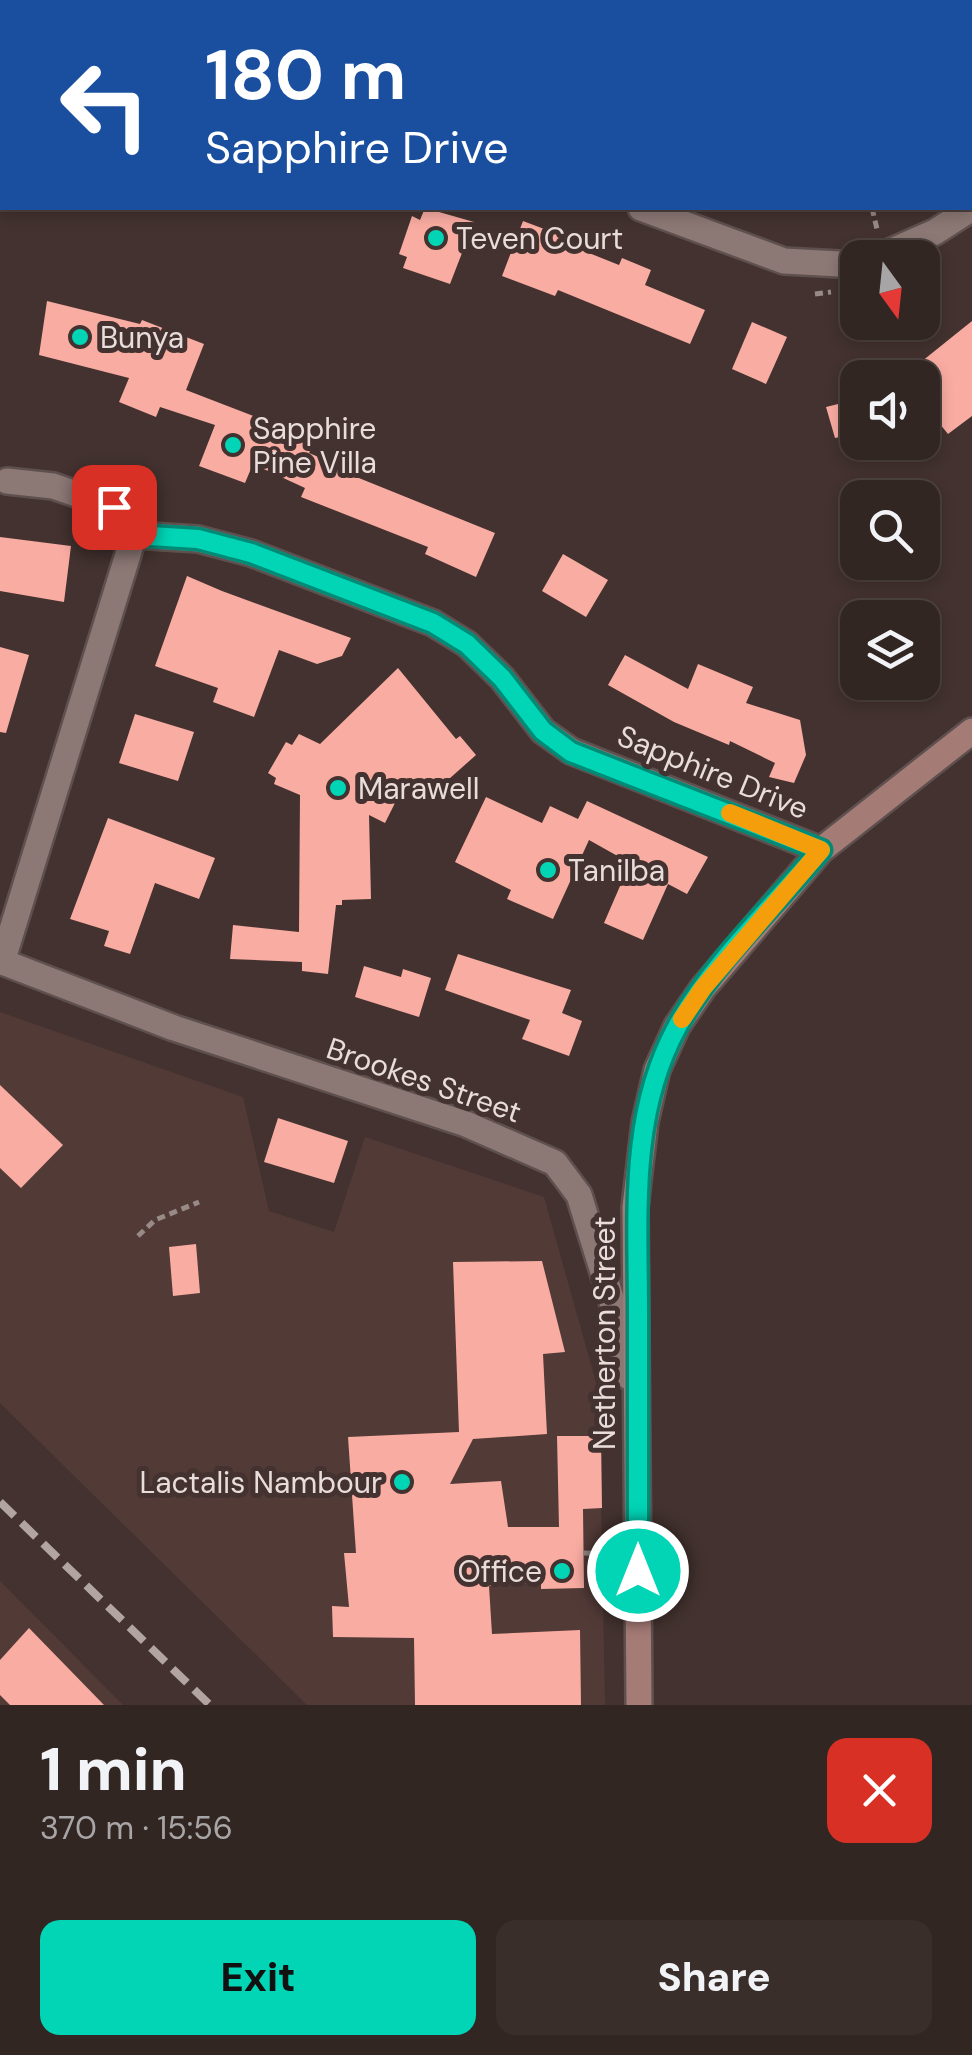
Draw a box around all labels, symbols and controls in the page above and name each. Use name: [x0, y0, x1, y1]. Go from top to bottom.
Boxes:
text: 180 m: [205, 30, 406, 121]
icon: left: [40, 40, 170, 170]
text: Sapphire Drive: [205, 118, 508, 177]
place label: Teven Court: [456, 219, 623, 258]
marker: Teven Court: [425, 227, 447, 249]
north arrow: [840, 240, 940, 340]
map controls: [840, 240, 940, 700]
place label: Bunya: [100, 318, 184, 357]
marker: Bunya: [69, 326, 91, 348]
button: sound: [840, 360, 940, 460]
place label: Sapphire Pine Villa: [253, 409, 377, 482]
marker: Sapphire Pine Villa: [222, 434, 244, 456]
pin: [72, 465, 157, 550]
icon: arrive: [87, 480, 142, 535]
button: search: [840, 480, 940, 580]
button: layers: [840, 600, 940, 700]
street label: Sapphire Drive: [612, 716, 814, 828]
place label: Marawell: [358, 769, 479, 808]
marker: Marawell: [327, 777, 349, 799]
place label: Tanilba: [568, 851, 665, 890]
marker: Tanilba: [537, 859, 559, 881]
street label: Brookes Street: [322, 1028, 526, 1132]
street label: Netherton Street: [585, 1216, 624, 1450]
place label: Lactalis Nambour: [139, 1463, 382, 1502]
marker: Lactalis Nambour: [391, 1471, 413, 1493]
position arrow: [586, 1519, 690, 1623]
place label: Office: [457, 1552, 542, 1591]
marker: Office: [551, 1560, 573, 1582]
text: 1 min: [40, 1730, 187, 1809]
button: close: [827, 1738, 932, 1843]
text: 370 m · 15:56: [40, 1807, 233, 1849]
button: Exit: [40, 1920, 476, 2035]
button: Share: [496, 1920, 932, 2035]

